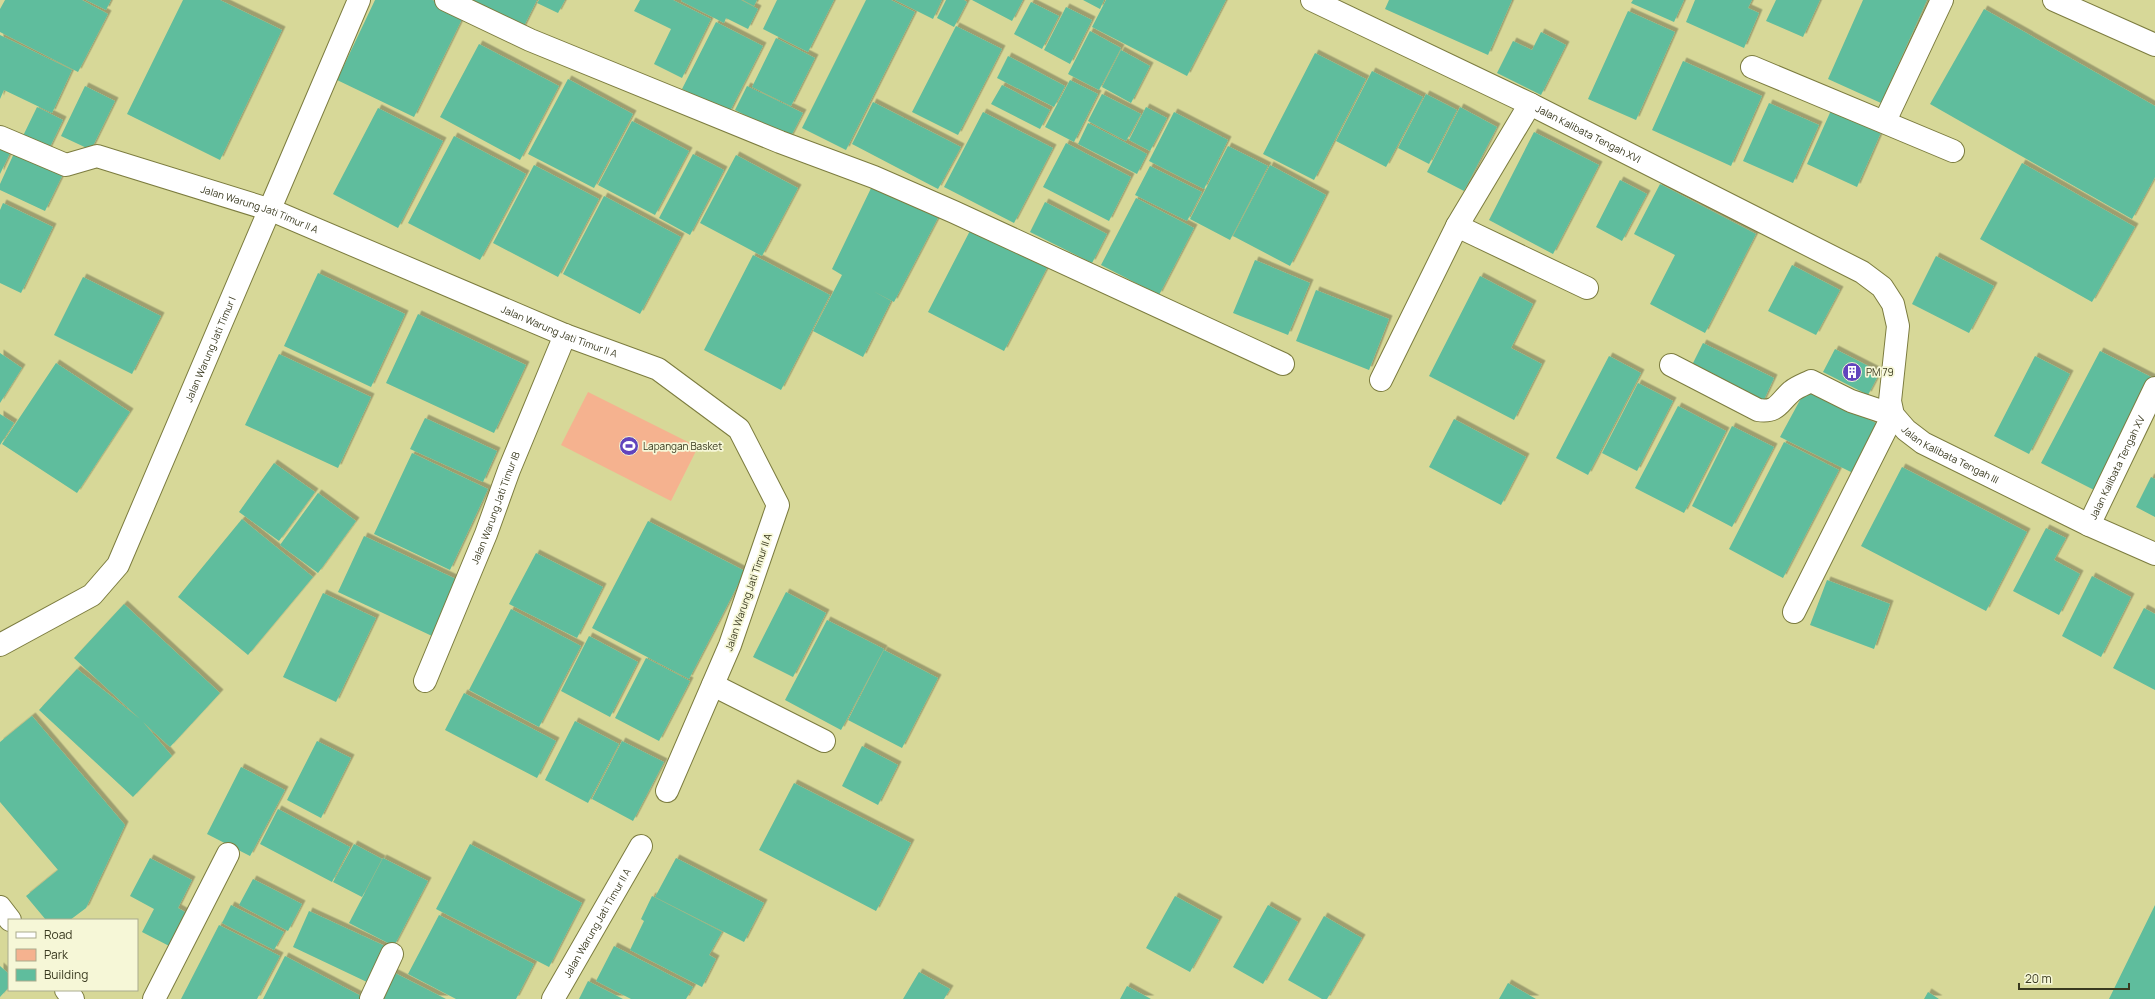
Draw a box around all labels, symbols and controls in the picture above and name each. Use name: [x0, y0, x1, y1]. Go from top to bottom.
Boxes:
street label: Jalan Kalibata Tengah XVI: [1533, 101, 1643, 166]
street label: Jalan Warung Jati Timur II A: [199, 182, 321, 237]
street label: Jalan Warung Jati Timur I: [181, 294, 239, 404]
street label: Jalan Warung Jati Timur II A: [499, 302, 620, 361]
building icon: PM 79: [1841, 361, 1863, 383]
place label: PM 79: [1866, 365, 1894, 379]
street label: Jalan Kalibata Tengah XV: [2086, 413, 2148, 522]
street label: Jalan Kalibata Tengah III: [1899, 423, 2001, 486]
sports icon: Lapangan Basket: [618, 435, 640, 457]
place label: Lapangan Basket: [643, 439, 722, 453]
street label: Jalan Warung Jati Timur IB: [467, 449, 523, 566]
street label: Jalan Warung Jati Timur II A: [721, 531, 775, 653]
street label: Jalan Warung Jati Timur II A: [560, 865, 634, 980]
legend: [8, 919, 138, 991]
text: Road: [44, 926, 72, 943]
text: Park: [44, 946, 69, 963]
scale bar: [2019, 965, 2129, 991]
text: Building: [44, 966, 88, 983]
text: 20 m: [2025, 970, 2052, 987]

